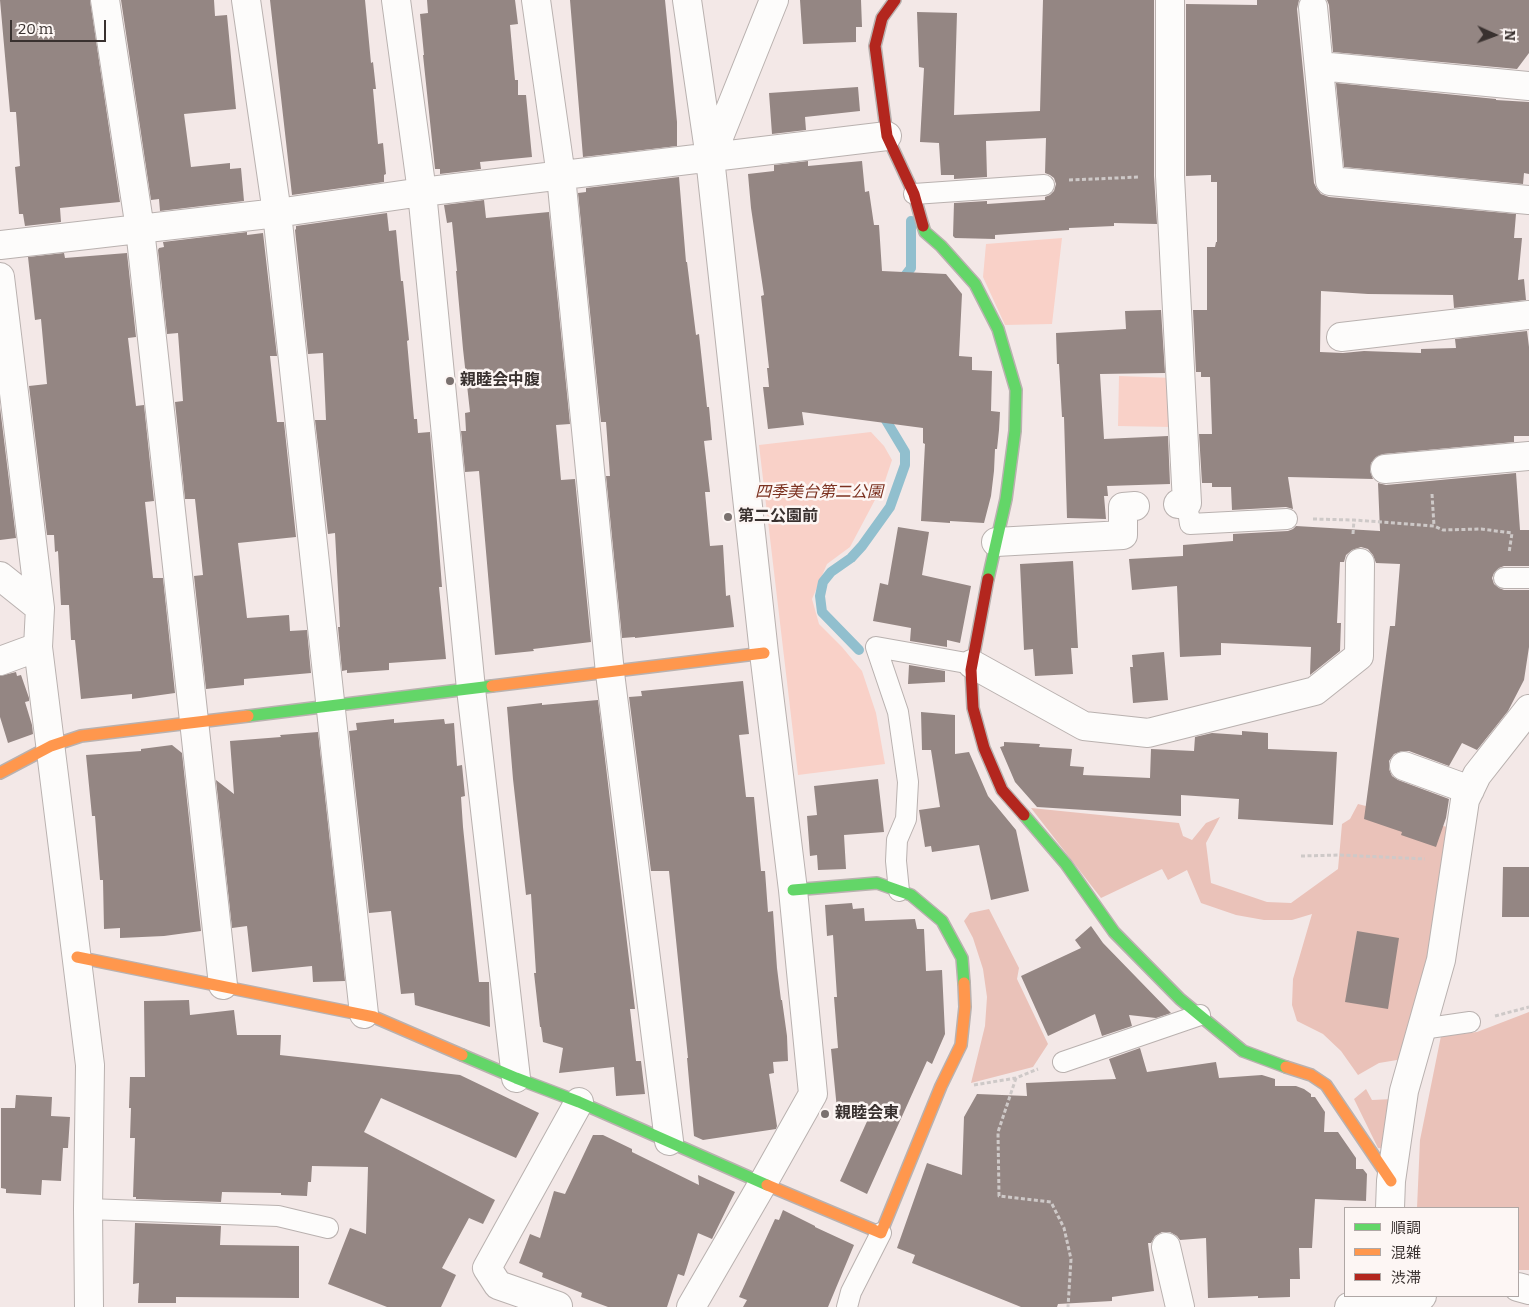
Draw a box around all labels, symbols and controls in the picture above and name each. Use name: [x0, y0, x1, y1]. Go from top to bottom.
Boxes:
scale bar: [12, 10, 109, 42]
north arrow: [1469, 10, 1519, 60]
text: 20 m: [18, 20, 53, 38]
text: N: [1501, 30, 1518, 41]
place label: 親睦会中腹: [460, 371, 540, 391]
marker: 親睦会中腹: [444, 375, 456, 387]
park label: 四季美台第二公園: [755, 483, 883, 503]
place label: 第二公園前: [738, 507, 818, 527]
marker: 第二公園前: [722, 511, 734, 523]
place label: 親睦会東: [835, 1104, 899, 1124]
marker: 親睦会東: [819, 1108, 831, 1120]
legend: [1344, 1207, 1519, 1297]
text: 順調: [1391, 1219, 1421, 1237]
text: 混雑: [1391, 1244, 1421, 1262]
text: 渋滞: [1391, 1269, 1421, 1287]

